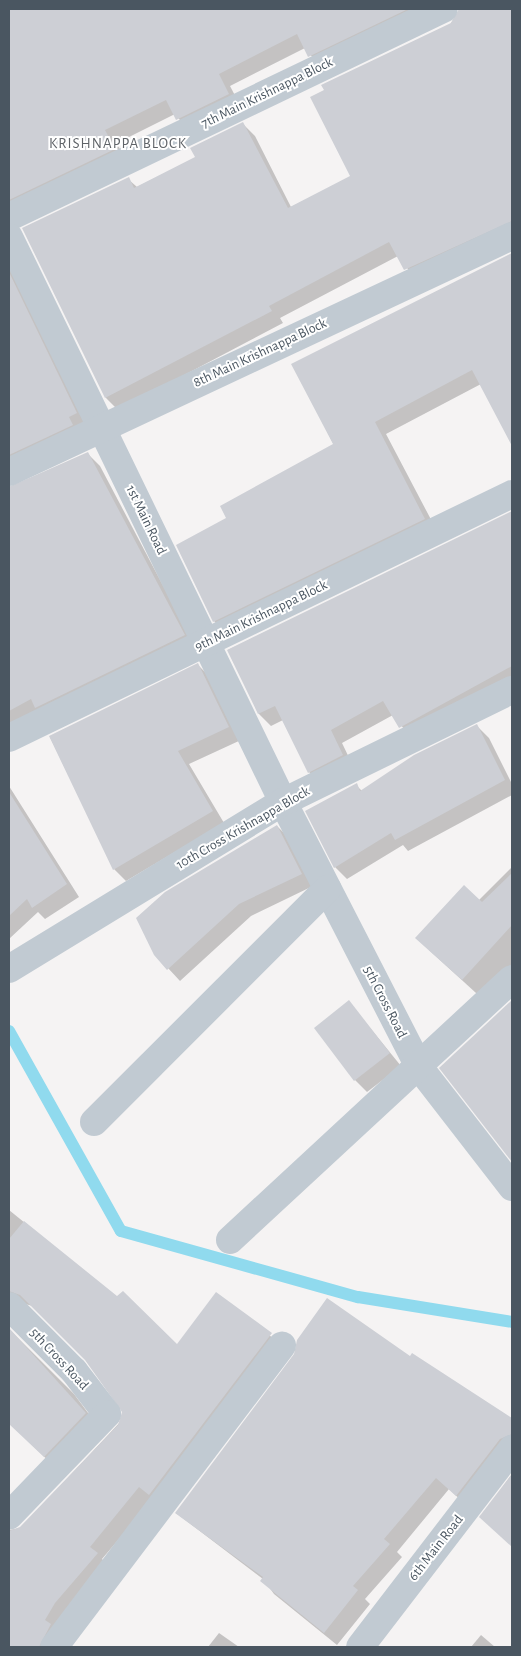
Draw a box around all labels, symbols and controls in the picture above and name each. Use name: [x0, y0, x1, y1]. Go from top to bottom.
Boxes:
street label: 7th Main Krishnappa Block: [198, 54, 336, 132]
district label: KRISHNAPPA BLOCK: [47, 135, 189, 153]
street label: 8th Main Krishnappa Block: [191, 315, 329, 391]
street label: 1st Main Road: [122, 483, 170, 557]
street label: 9th Main Krishnappa Block: [192, 577, 330, 655]
street label: 10th Cross Krishnappa Block: [173, 783, 313, 873]
street label: 5th Cross Road: [360, 963, 410, 1041]
street label: 5th Cross Road: [26, 1324, 92, 1394]
street label: 6th Main Road: [405, 1512, 467, 1584]

